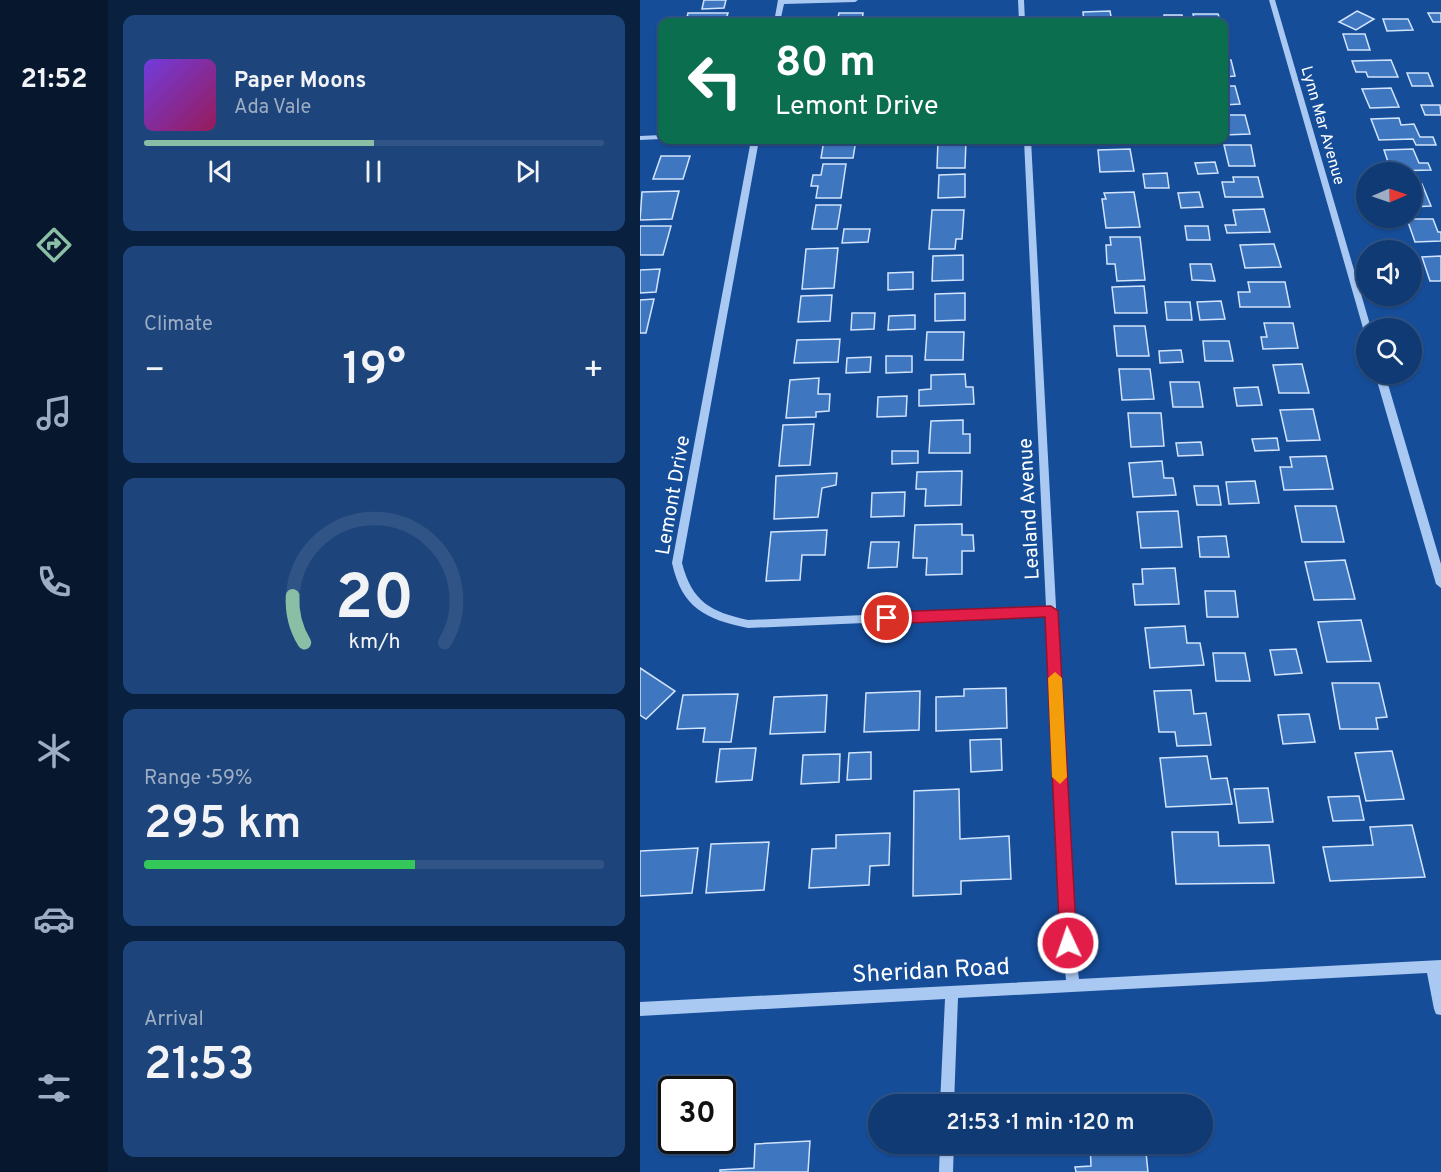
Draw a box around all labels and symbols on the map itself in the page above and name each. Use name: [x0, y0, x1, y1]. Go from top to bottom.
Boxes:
street label: Lynn Mar Avenue: [1296, 64, 1349, 187]
north arrow: [1356, 162, 1422, 228]
street label: Lemont Drive: [651, 433, 697, 557]
street label: Lealand Avenue: [1013, 437, 1047, 580]
pin: [861, 592, 912, 643]
position arrow: [1036, 911, 1100, 975]
street label: Sheridan Road: [851, 953, 1011, 991]
speed limit sign: 30: [658, 1076, 736, 1154]

